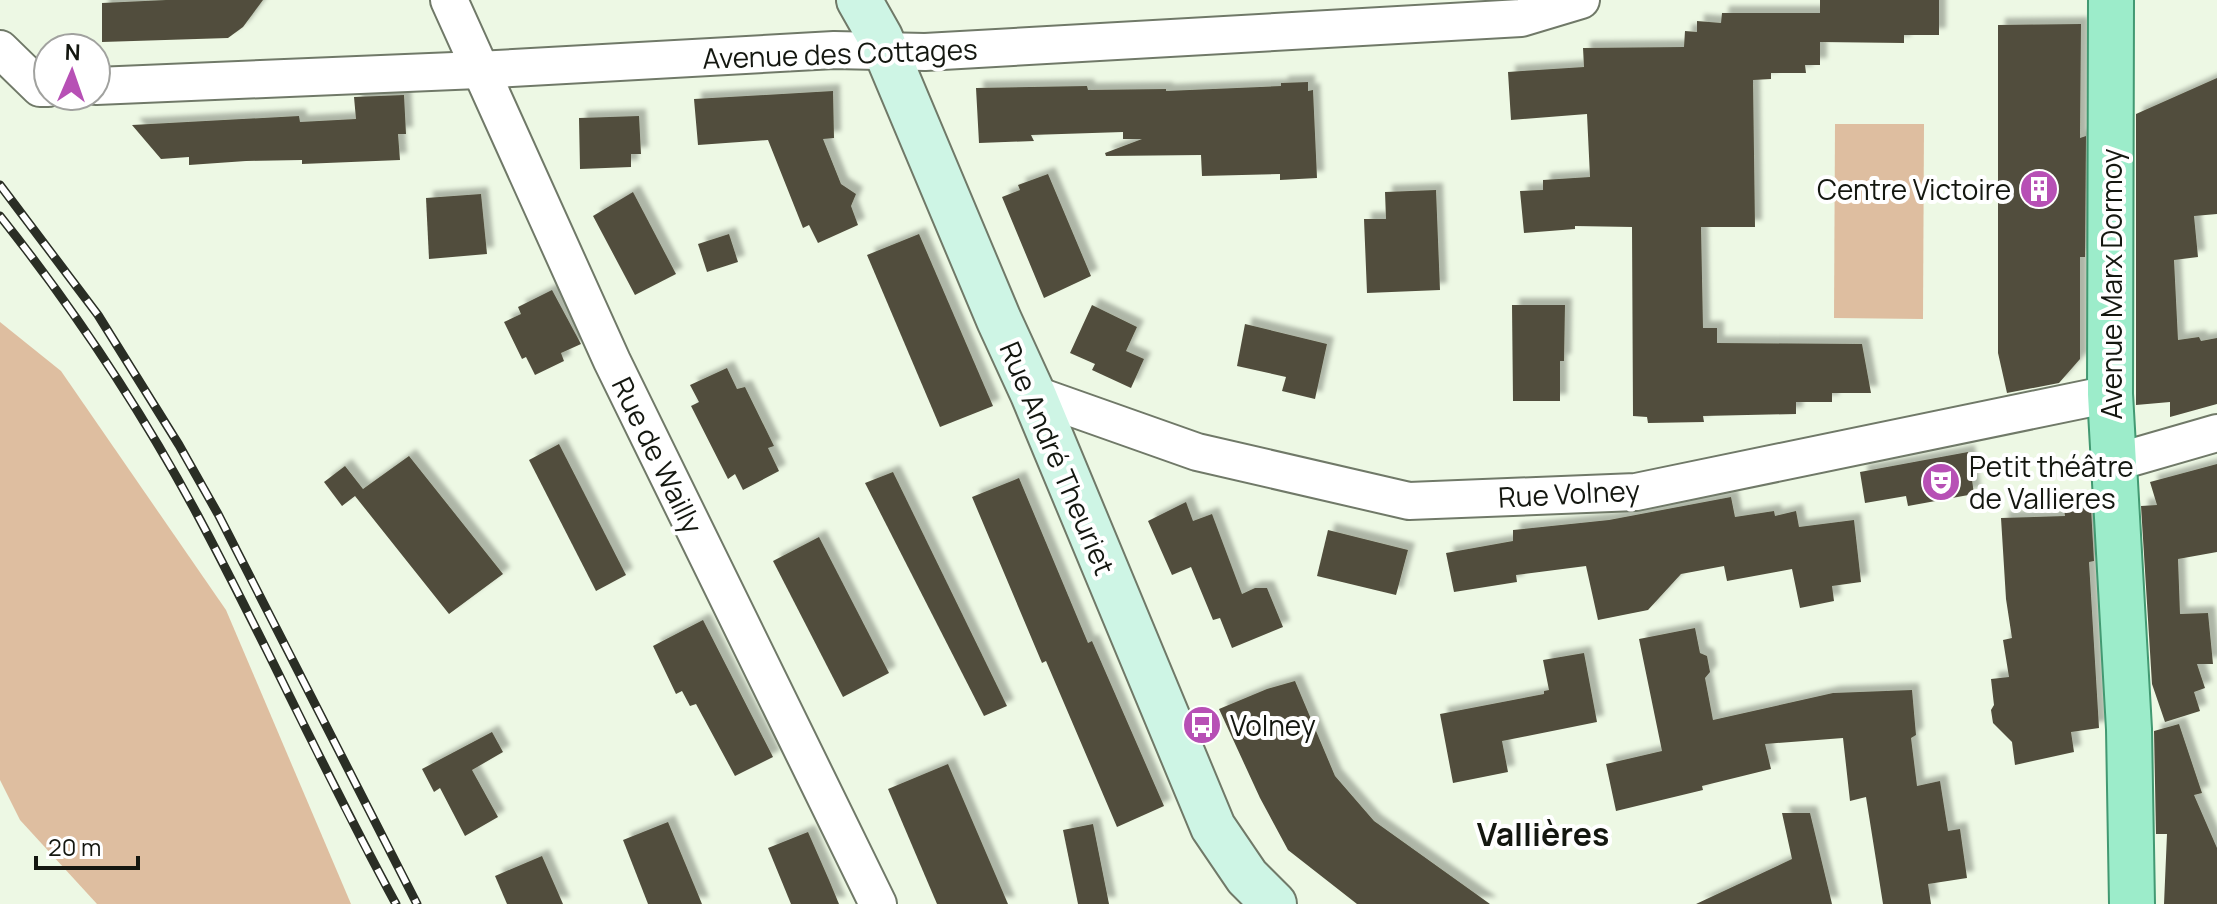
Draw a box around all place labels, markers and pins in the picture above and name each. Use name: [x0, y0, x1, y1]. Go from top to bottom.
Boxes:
building icon: Centre Victoire: [2018, 168, 2060, 210]
place label: Centre Victoire: [1817, 170, 2011, 208]
place label: Petit théâtre de Vallieres: [1969, 447, 2134, 517]
theatre icon: Petit théâtre de Vallieres: [1920, 461, 1962, 503]
bus stop icon: Volney: [1181, 704, 1223, 746]
place label: Volney: [1230, 706, 1316, 744]

